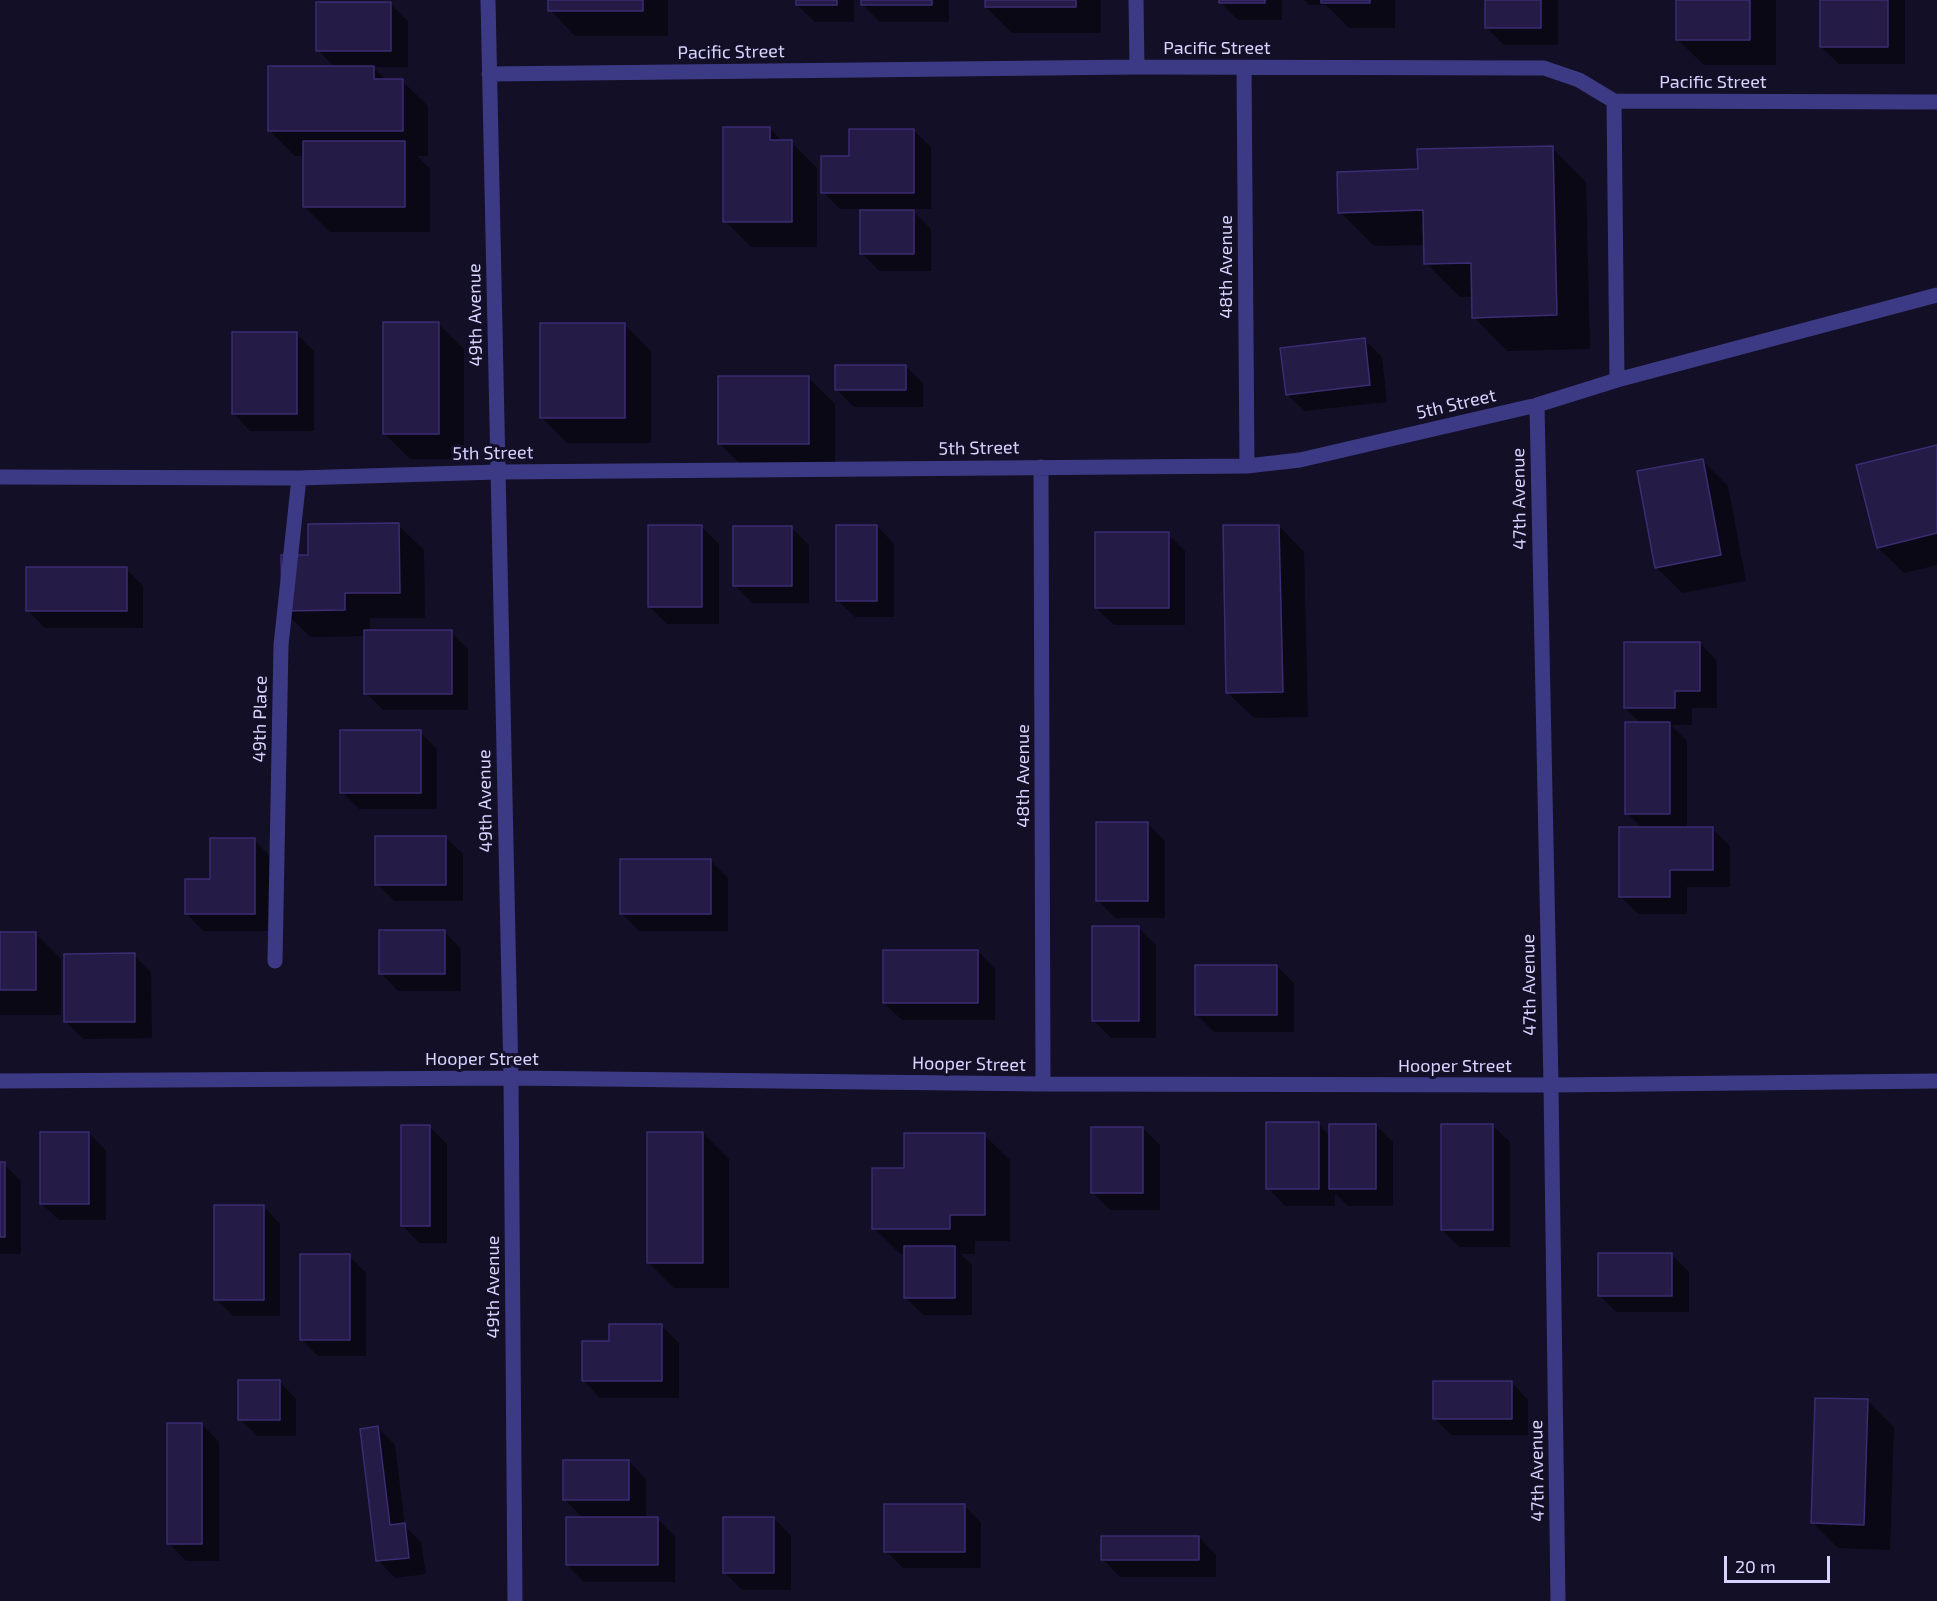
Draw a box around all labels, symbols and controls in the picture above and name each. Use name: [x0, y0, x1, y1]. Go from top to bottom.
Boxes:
street label: Pacific Street: [1163, 37, 1271, 59]
street label: Pacific Street: [677, 40, 785, 64]
street label: Pacific Street: [1659, 71, 1767, 93]
street label: 48th Avenue: [1215, 215, 1237, 319]
street label: 49th Avenue: [463, 263, 487, 367]
street label: 5th Street: [1414, 384, 1498, 424]
street label: 5th Street: [938, 436, 1020, 460]
street label: 5th Street: [452, 441, 534, 465]
street label: 47th Avenue: [1507, 448, 1531, 550]
street label: 49th Place: [248, 675, 272, 763]
street label: 48th Avenue: [1012, 724, 1034, 828]
street label: 49th Avenue: [473, 749, 497, 853]
street label: 47th Avenue: [1517, 934, 1541, 1036]
street label: Hooper Street: [425, 1048, 539, 1070]
street label: Hooper Street: [912, 1052, 1026, 1076]
street label: Hooper Street: [1398, 1055, 1512, 1077]
street label: 49th Avenue: [482, 1235, 504, 1339]
street label: 47th Avenue: [1525, 1420, 1549, 1522]
scale bar: [1727, 1544, 1834, 1582]
text: 20 m: [1735, 1555, 1776, 1577]

